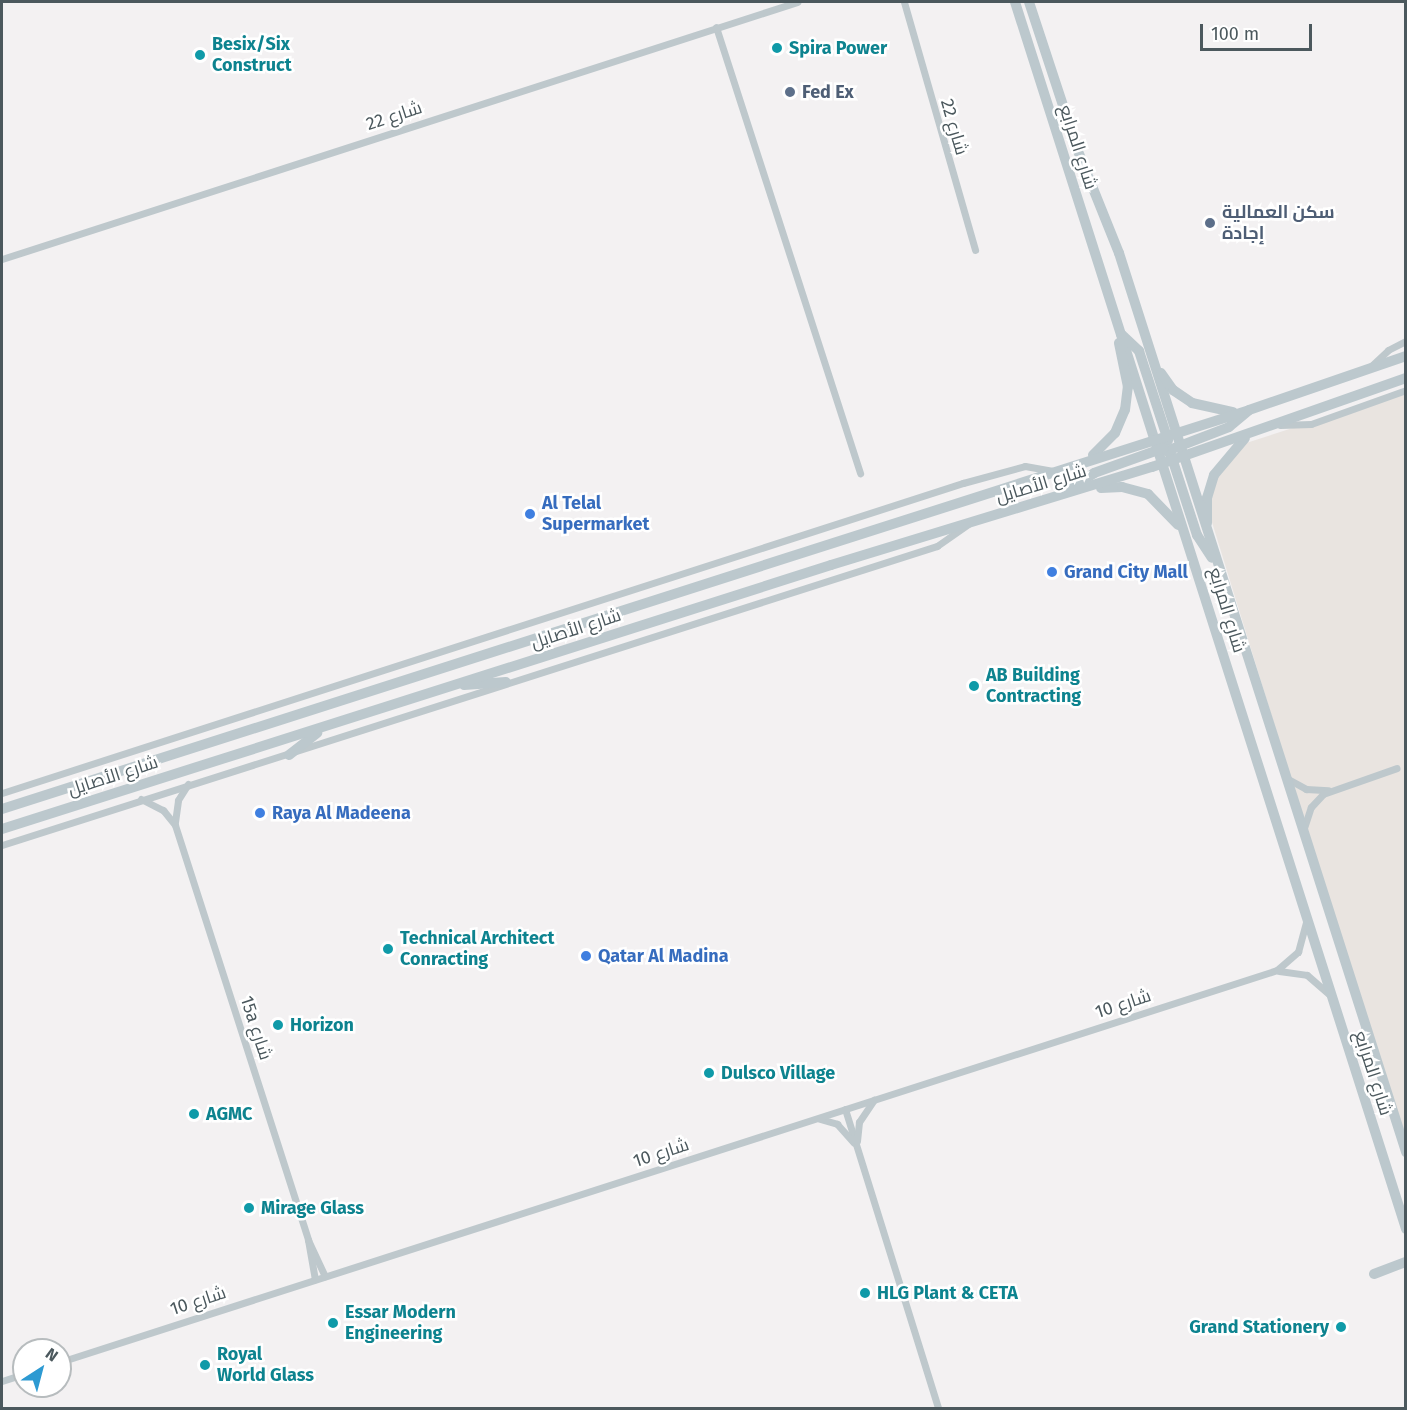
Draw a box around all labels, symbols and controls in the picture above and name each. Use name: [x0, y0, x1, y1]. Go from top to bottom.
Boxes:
scale bar: [1203, 12, 1316, 50]
text: 100 m: [1211, 23, 1259, 45]
place label: Besix/Six Construct: [212, 34, 292, 76]
place label: Spira Power: [789, 37, 887, 59]
marker: Spira Power: [770, 41, 784, 55]
marker: Besix/Six Construct: [193, 48, 207, 62]
place label: Fed Ex: [802, 81, 854, 103]
marker: Fed Ex: [783, 85, 797, 99]
street label: شارع 22: [936, 96, 972, 158]
street label: شارع 22: [363, 97, 425, 135]
street label: شارع المرابع: [1054, 102, 1102, 192]
place label: سكن العمالية إجادة: [1222, 202, 1335, 244]
marker: سكن العمالية إجادة: [1203, 216, 1217, 230]
street label: شارع الأصايل: [993, 460, 1089, 508]
place label: Al Telal Supermarket: [542, 493, 649, 536]
marker: Al Telal Supermarket: [523, 507, 537, 521]
place label: Grand City Mall: [1064, 561, 1188, 583]
marker: Grand City Mall: [1045, 565, 1059, 579]
street label: شارع المرابع: [1204, 565, 1250, 655]
street label: شارع الأصايل: [528, 604, 624, 654]
place label: AB Building Contracting: [986, 665, 1081, 708]
marker: AB Building Contracting: [967, 679, 981, 693]
street label: شارع الأصايل: [65, 751, 161, 801]
place label: Raya Al Madeena: [272, 802, 411, 824]
marker: Raya Al Madeena: [253, 806, 267, 820]
place label: Technical Architect Conracting: [400, 928, 554, 970]
marker: Technical Architect Conracting: [381, 942, 395, 956]
place label: Qatar Al Madina: [598, 945, 729, 967]
marker: Qatar Al Madina: [579, 949, 593, 963]
street label: شارع 10: [1092, 985, 1154, 1023]
street label: 15a شارع: [235, 993, 277, 1063]
place label: Horizon: [290, 1014, 354, 1036]
marker: Horizon: [271, 1018, 285, 1032]
street label: شارع المرابع: [1349, 1028, 1397, 1118]
place label: Dulsco Village: [721, 1062, 835, 1084]
marker: Dulsco Village: [702, 1066, 716, 1080]
place label: AGMC: [206, 1103, 252, 1125]
marker: AGMC: [187, 1107, 201, 1121]
street label: شارع 10: [630, 1134, 692, 1172]
place label: Mirage Glass: [261, 1197, 364, 1219]
marker: Mirage Glass: [242, 1201, 256, 1215]
street label: شارع 10: [167, 1282, 229, 1320]
place label: HLG Plant & CETA: [877, 1282, 1018, 1304]
marker: HLG Plant & CETA: [858, 1286, 872, 1300]
place label: Essar Modern Engineering: [345, 1302, 456, 1344]
marker: Essar Modern Engineering: [326, 1316, 340, 1330]
place label: Grand Stationery: [1189, 1316, 1329, 1338]
marker: Grand Stationery: [1334, 1320, 1348, 1334]
north arrow: [12, 1338, 72, 1398]
text: N: [42, 1344, 62, 1365]
place label: Royal World Glass: [217, 1344, 314, 1386]
marker: Royal World Glass: [198, 1358, 212, 1372]

